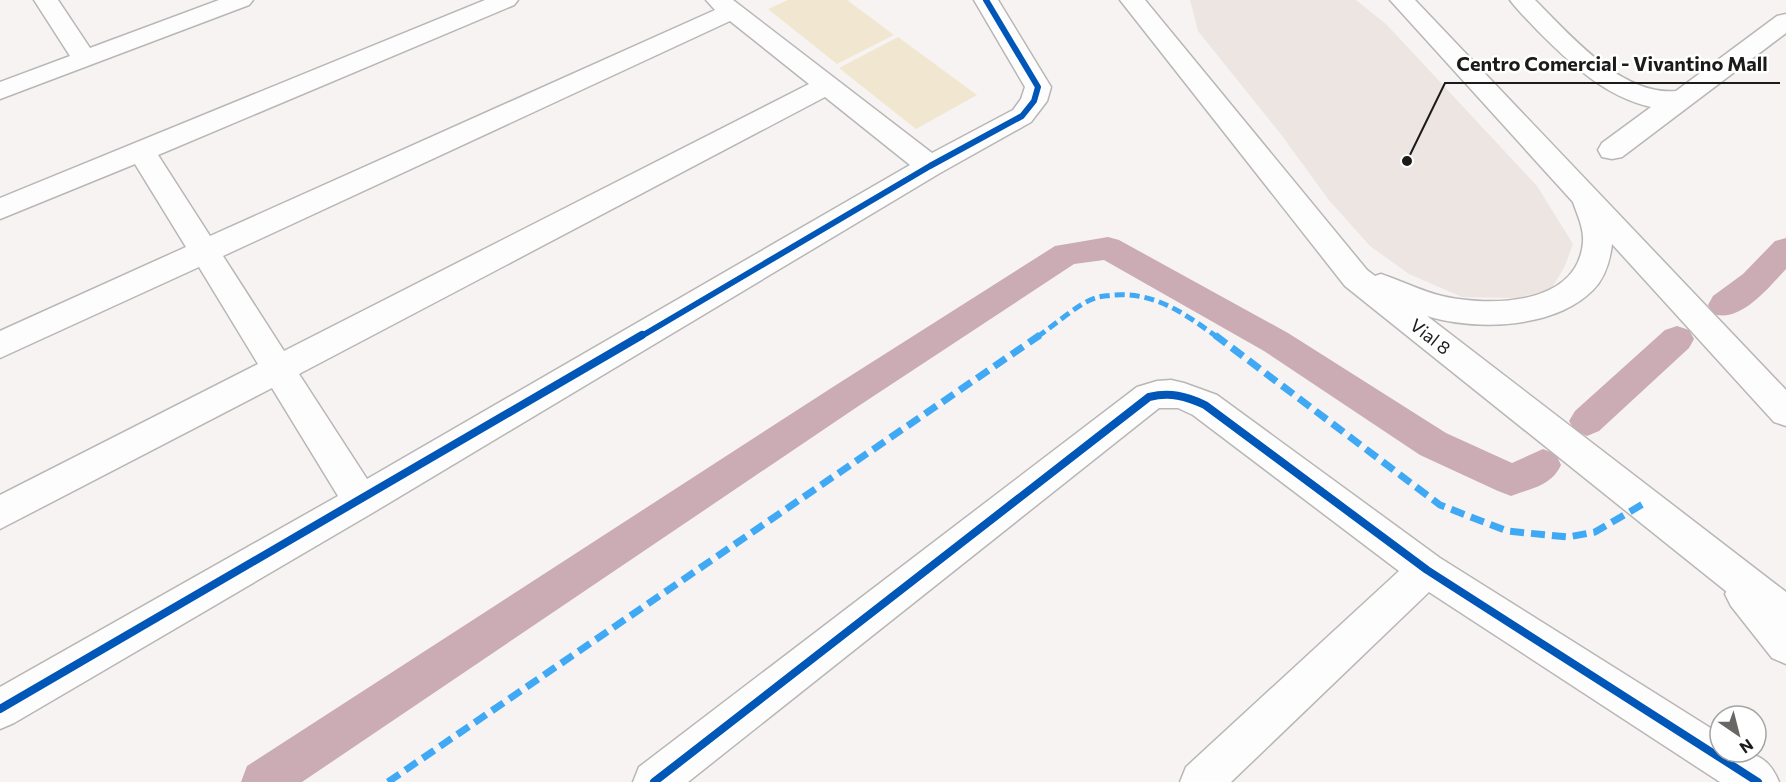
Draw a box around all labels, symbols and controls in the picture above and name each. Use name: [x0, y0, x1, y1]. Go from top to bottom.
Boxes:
callout: Centro Comercial - Vivantino Mall: [1445, 45, 1780, 83]
text: Centro Comercial - Vivantino Mall: [1456, 51, 1768, 75]
street label: Vial 8: [1406, 314, 1455, 359]
north arrow: [1708, 704, 1768, 764]
text: N: [1737, 735, 1757, 758]

